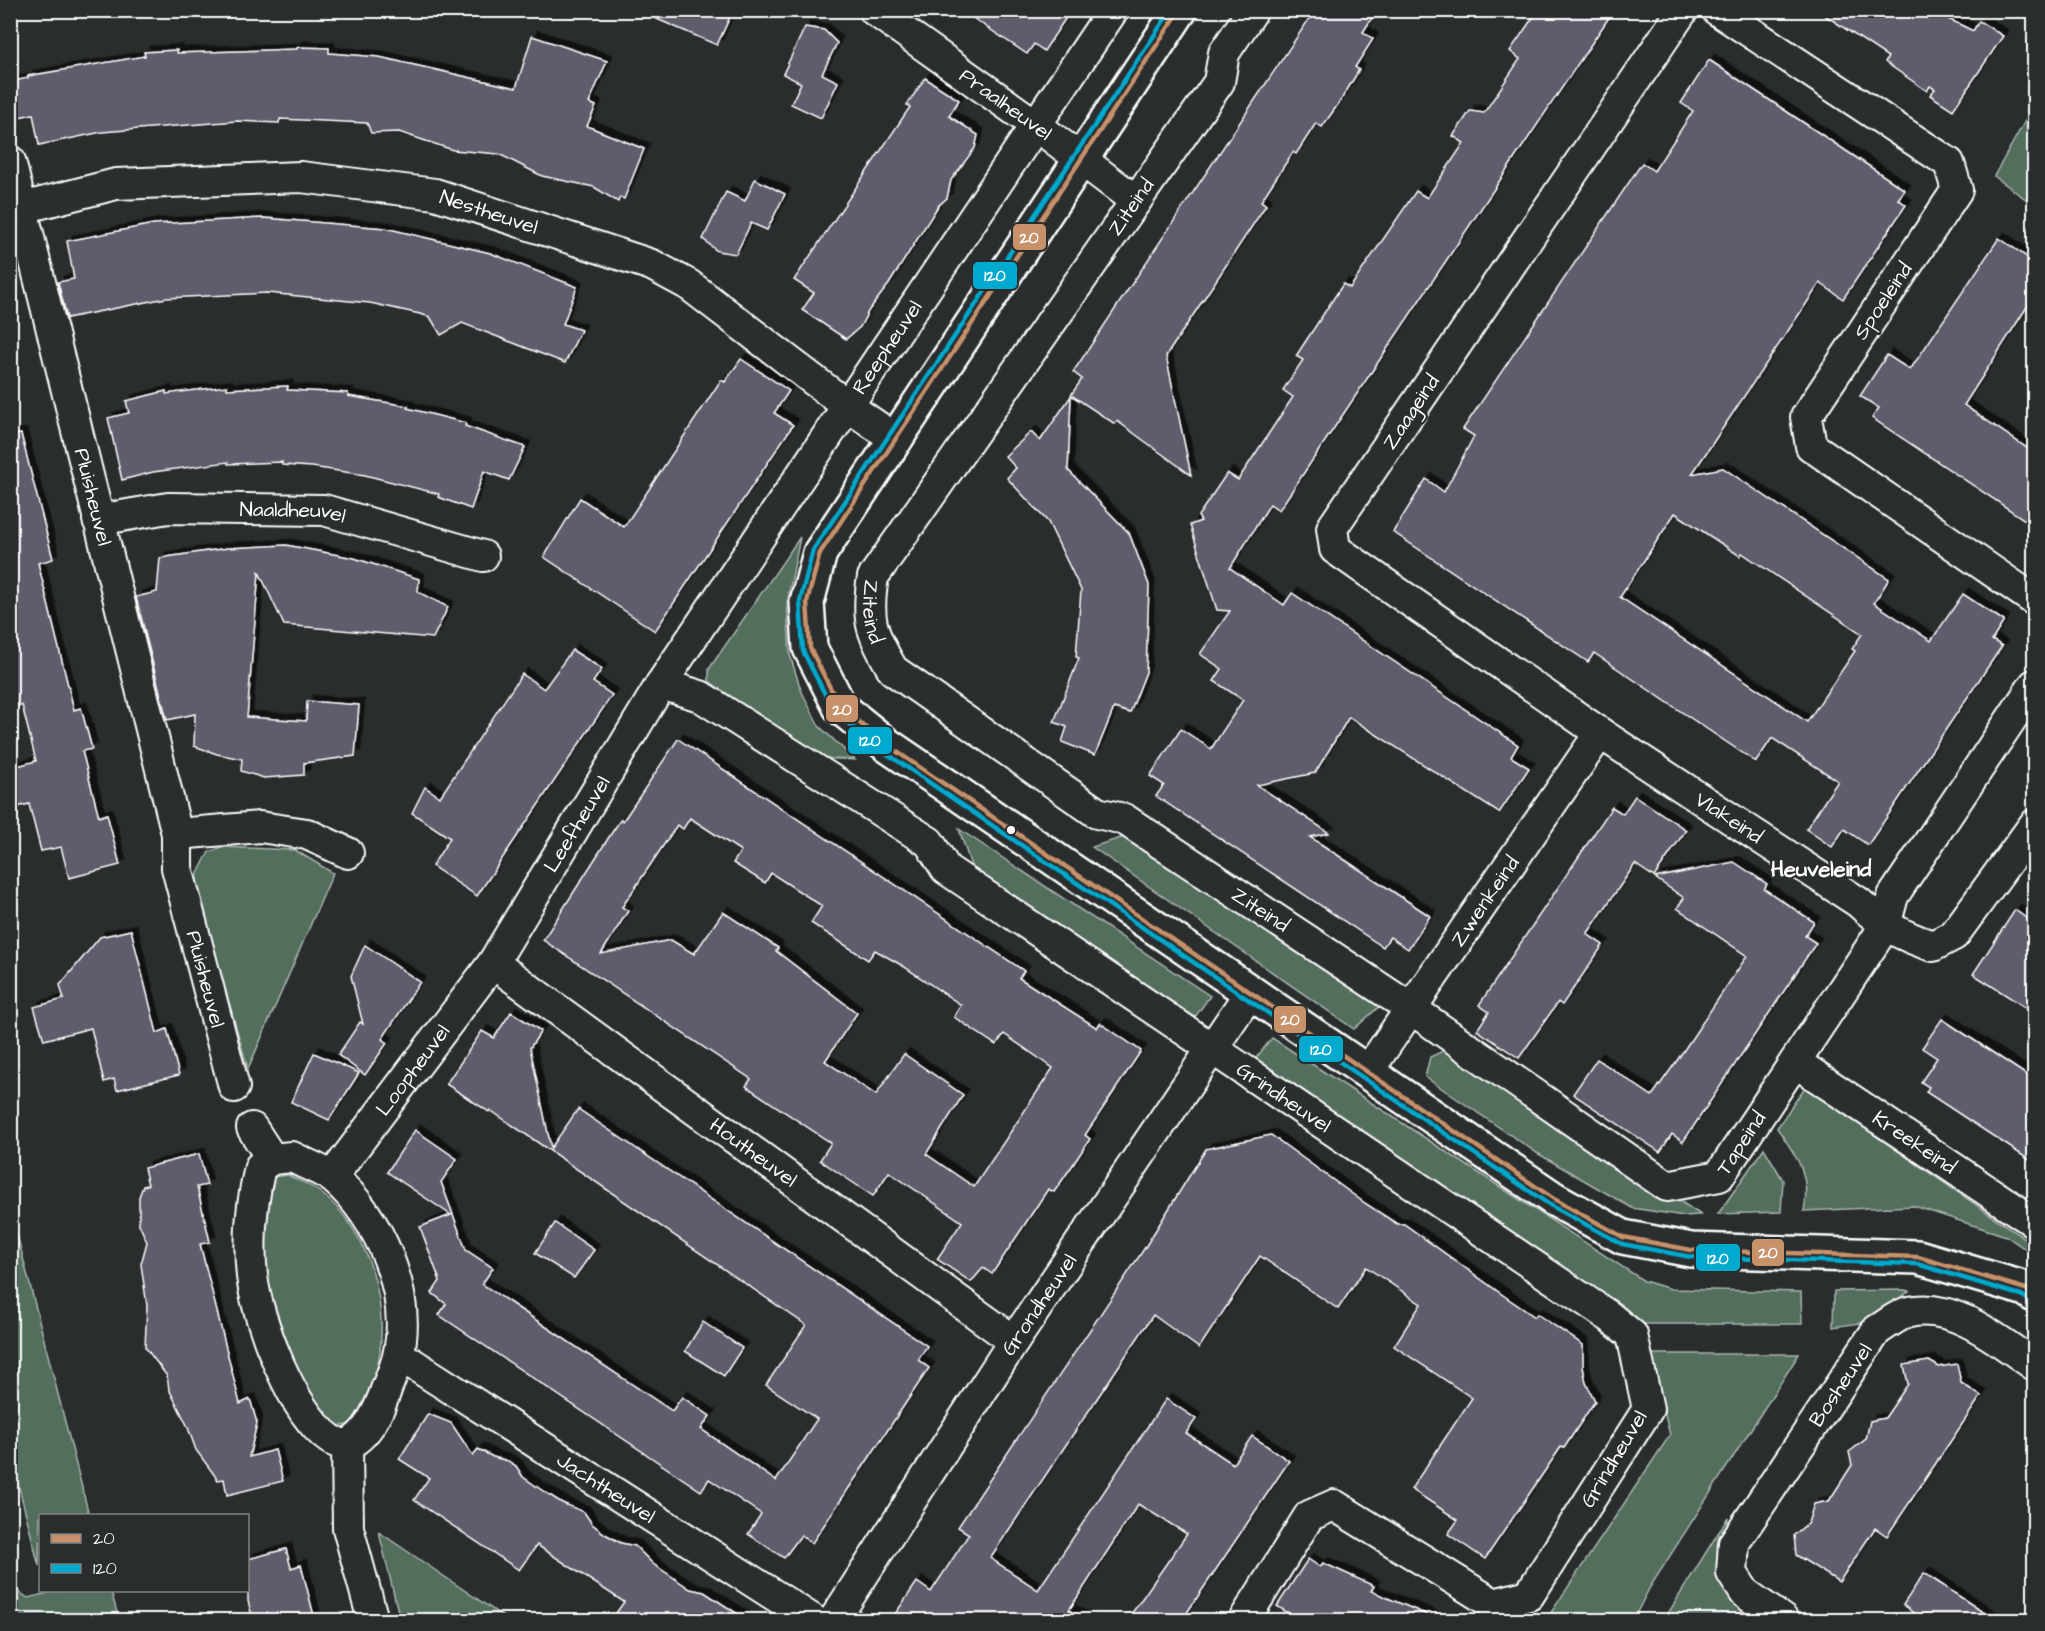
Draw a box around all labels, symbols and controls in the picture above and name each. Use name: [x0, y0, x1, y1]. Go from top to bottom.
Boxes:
street label: Praalheuvel: [954, 61, 1058, 147]
street label: Ziteind: [1101, 172, 1161, 242]
street label: Nestheuvel: [436, 182, 542, 241]
line badge: 20: [1012, 223, 1047, 251]
text: 20: [1018, 227, 1039, 249]
street label: Spoeleind: [1847, 256, 1920, 346]
line badge: 120: [972, 261, 1018, 290]
text: 120: [984, 265, 1006, 287]
street label: Reepheuvel: [845, 294, 929, 400]
street label: Zaageind: [1375, 369, 1448, 456]
street label: Pluisheuvel: [67, 445, 119, 548]
street label: Naaldheuvel: [239, 494, 349, 530]
street label: Ziteind: [855, 578, 891, 648]
line badge: 20: [825, 694, 859, 723]
text: 20: [831, 699, 852, 721]
line badge: 120: [847, 726, 893, 755]
text: 120: [859, 730, 881, 752]
street label: Leefheuvel: [536, 770, 617, 878]
street label: Vlakeind: [1690, 785, 1769, 851]
unlabelled marker: [1005, 824, 1017, 836]
street label: Zwenkeind: [1443, 850, 1526, 952]
district label: Heuveleind: [1771, 854, 1872, 885]
street label: Ziteind: [1226, 880, 1296, 939]
street label: Pluisheuvel: [179, 927, 232, 1031]
line badge: 20: [1273, 1005, 1307, 1034]
text: 20: [1279, 1009, 1300, 1031]
street label: Loopheuvel: [369, 1018, 457, 1122]
line badge: 120: [1298, 1035, 1344, 1063]
text: 120: [1310, 1039, 1332, 1061]
street label: Grindheuvel: [1231, 1055, 1337, 1139]
street label: Kreekeind: [1867, 1103, 1963, 1181]
street label: Tapeind: [1709, 1105, 1773, 1181]
street label: Houtheuvel: [704, 1110, 803, 1194]
line badge: 20: [1751, 1238, 1785, 1267]
text: 20: [1757, 1242, 1778, 1264]
line badge: 120: [1695, 1243, 1741, 1272]
street label: Grondheuvel: [994, 1248, 1084, 1361]
text: 120: [1707, 1248, 1729, 1270]
street label: Bosheuvel: [1802, 1337, 1879, 1433]
street label: Grindheuvel: [1574, 1405, 1654, 1513]
street label: Jachtheuvel: [551, 1445, 661, 1530]
legend: [39, 1514, 249, 1592]
text: 20: [93, 1526, 115, 1551]
text: 120: [93, 1556, 117, 1581]

